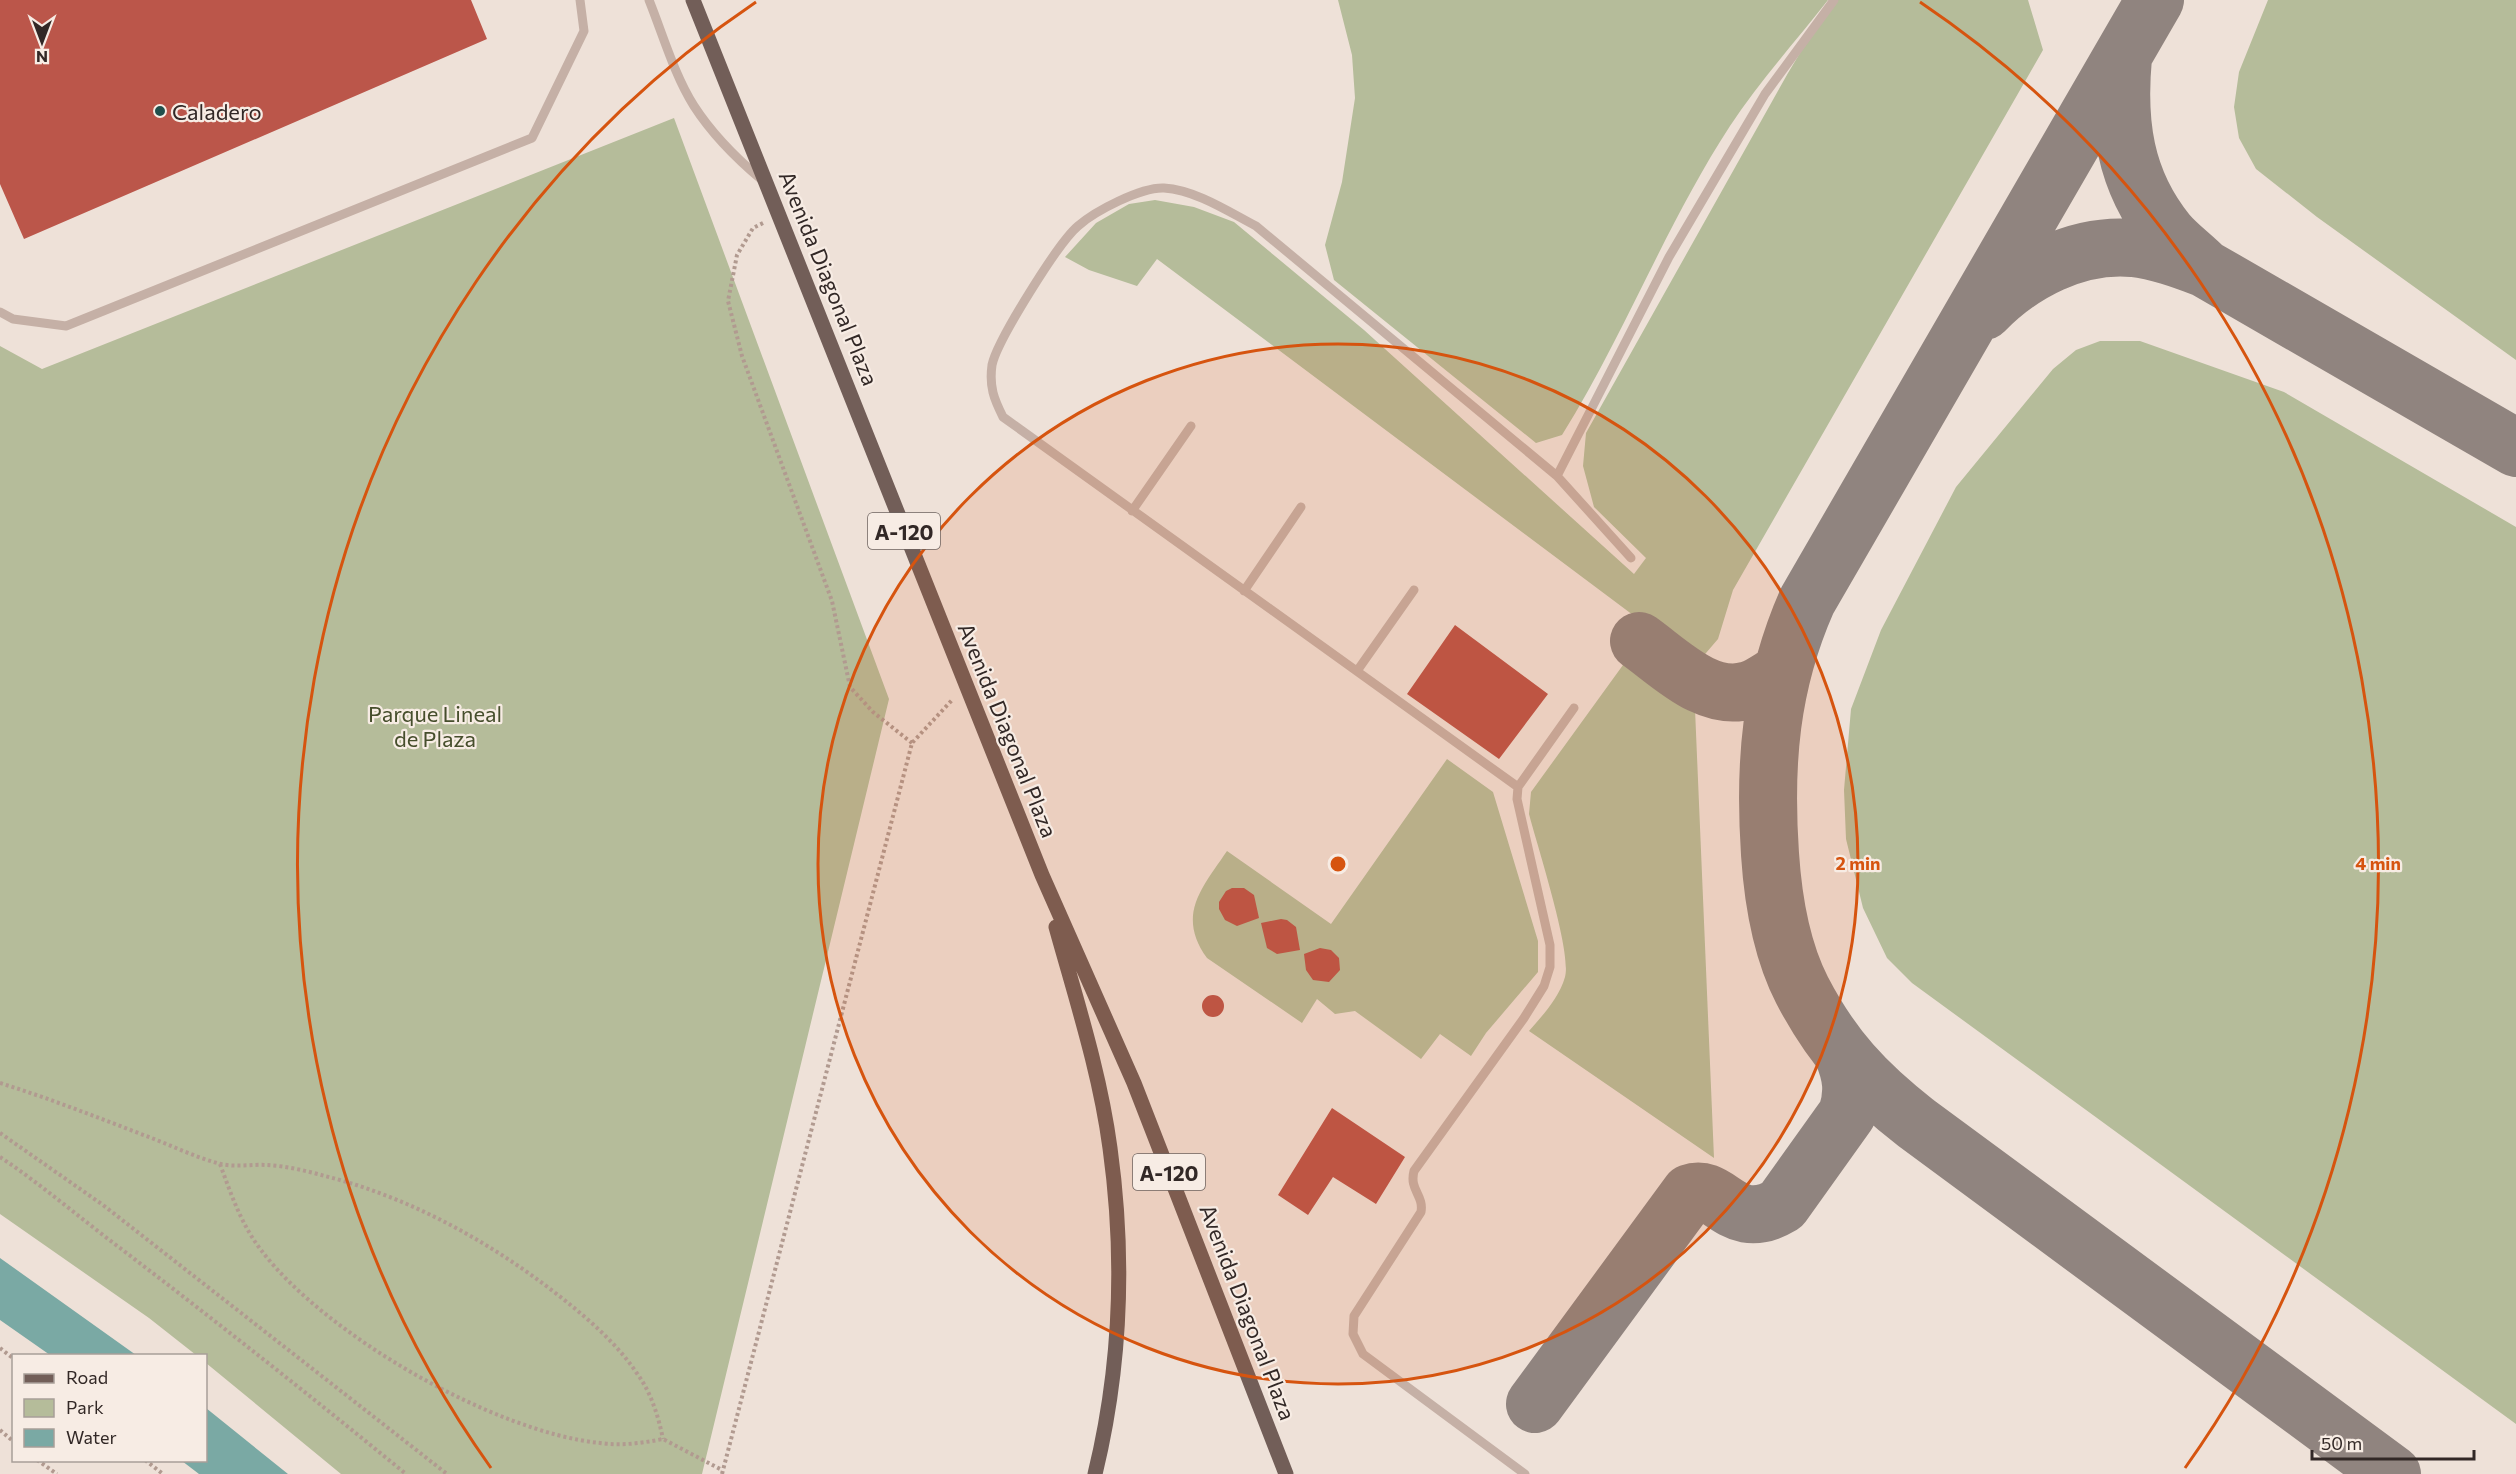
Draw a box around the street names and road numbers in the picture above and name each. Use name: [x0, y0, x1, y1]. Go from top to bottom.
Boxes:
street label: Avenida Diagonal Plaza: [774, 167, 884, 389]
road number: A-120: [868, 513, 940, 549]
street label: Avenida Diagonal Plaza: [953, 619, 1063, 841]
road number: A-120: [1133, 1154, 1205, 1190]
street label: Avenida Diagonal Plaza: [1194, 1200, 1302, 1424]

